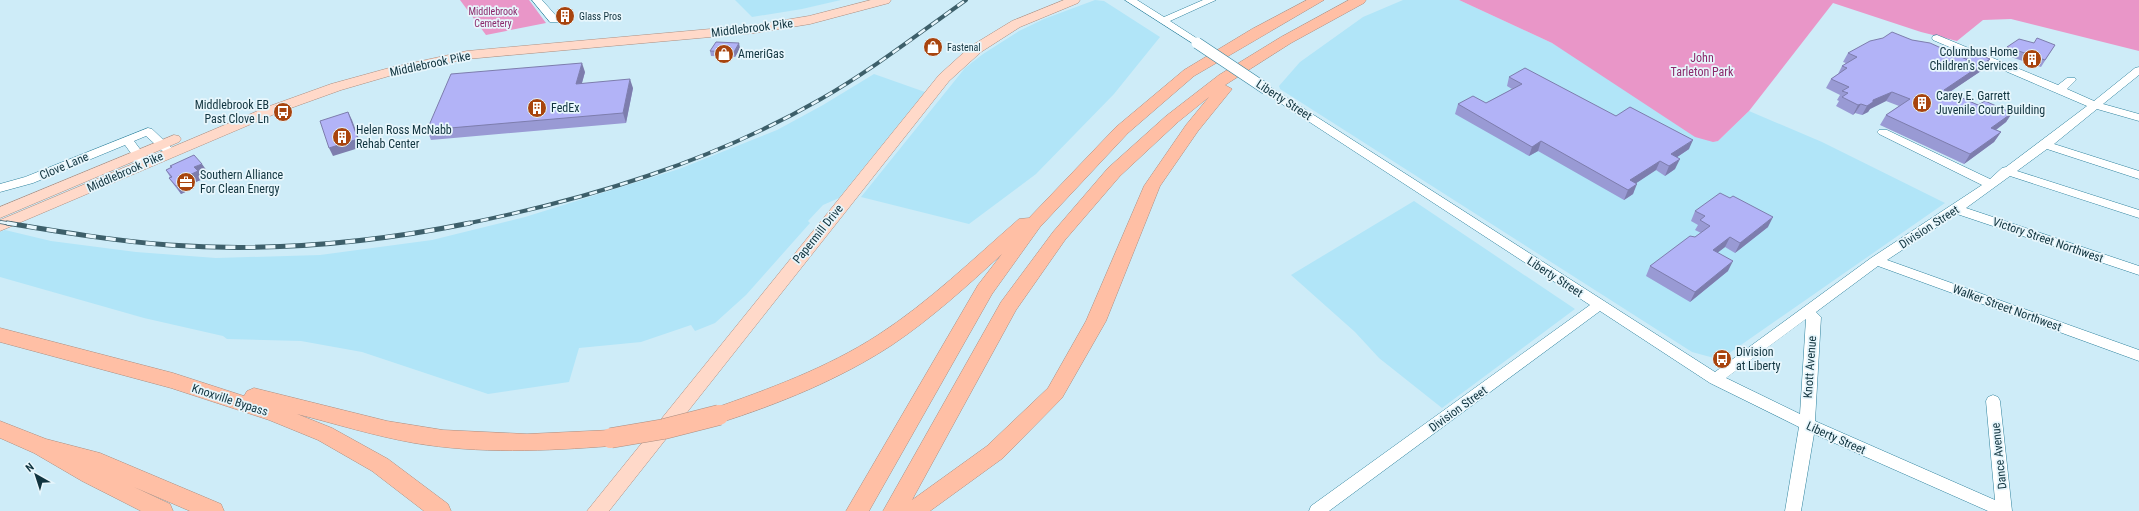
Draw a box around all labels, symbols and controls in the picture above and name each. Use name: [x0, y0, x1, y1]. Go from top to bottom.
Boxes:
building icon: Glass Pros: [554, 5, 576, 27]
park label: Middlebrook Cemetery: [468, 6, 518, 29]
place label: Glass Pros: [579, 11, 622, 22]
street label: Middlebrook Pike: [710, 16, 794, 40]
shop icon: Fastenal: [922, 36, 944, 58]
place label: Fastenal: [947, 42, 981, 53]
shop icon: AmeriGas: [713, 43, 735, 65]
place label: Columbus Home Children's Services: [1930, 45, 2018, 73]
place label: AmeriGas: [738, 47, 784, 61]
building icon: Columbus Home Children's Services: [2021, 48, 2043, 70]
street label: Middlebrook Pike: [388, 49, 472, 79]
park label: John Tarleton Park: [1671, 51, 1734, 79]
street label: Liberty Street: [1254, 77, 1315, 123]
place label: Carey E. Garrett Juvenile Court Building: [1936, 89, 2045, 117]
building icon: Carey E. Garrett Juvenile Court Building: [1911, 92, 1933, 114]
building icon: FedEx: [526, 97, 548, 119]
place label: Middlebrook EB Past Clove Ln: [195, 98, 269, 126]
bus stop icon: Middlebrook EB Past Clove Ln: [272, 101, 294, 123]
place label: FedEx: [551, 101, 579, 115]
place label: Helen Ross McNabb Rehab Center: [356, 123, 452, 151]
building icon: Helen Ross McNabb Rehab Center: [331, 126, 353, 148]
street label: Clove Lane: [37, 149, 91, 183]
street label: Middlebrook Pike: [85, 149, 166, 195]
place label: Southern Alliance For Clean Energy: [200, 168, 284, 196]
office icon: Southern Alliance For Clean Energy: [175, 171, 197, 193]
street label: Papermill Drive: [790, 202, 846, 266]
street label: Division Street: [1896, 202, 1962, 252]
street label: Victory Street Northwest: [1991, 214, 2106, 266]
street label: Liberty Street: [1525, 254, 1586, 300]
street label: Walker Street Northwest: [1951, 282, 2064, 334]
street label: Knott Avenue: [1801, 335, 1819, 399]
place label: Division at Liberty: [1736, 345, 1781, 373]
bus stop icon: Division at Liberty: [1711, 348, 1733, 370]
street label: Knoxville Bypass: [190, 381, 270, 419]
street label: Division Street: [1426, 383, 1490, 435]
street label: Liberty Street: [1804, 419, 1868, 457]
street label: Dance Avenue: [1989, 422, 2009, 490]
north arrow: [16, 455, 56, 495]
text: N: [23, 460, 37, 475]

